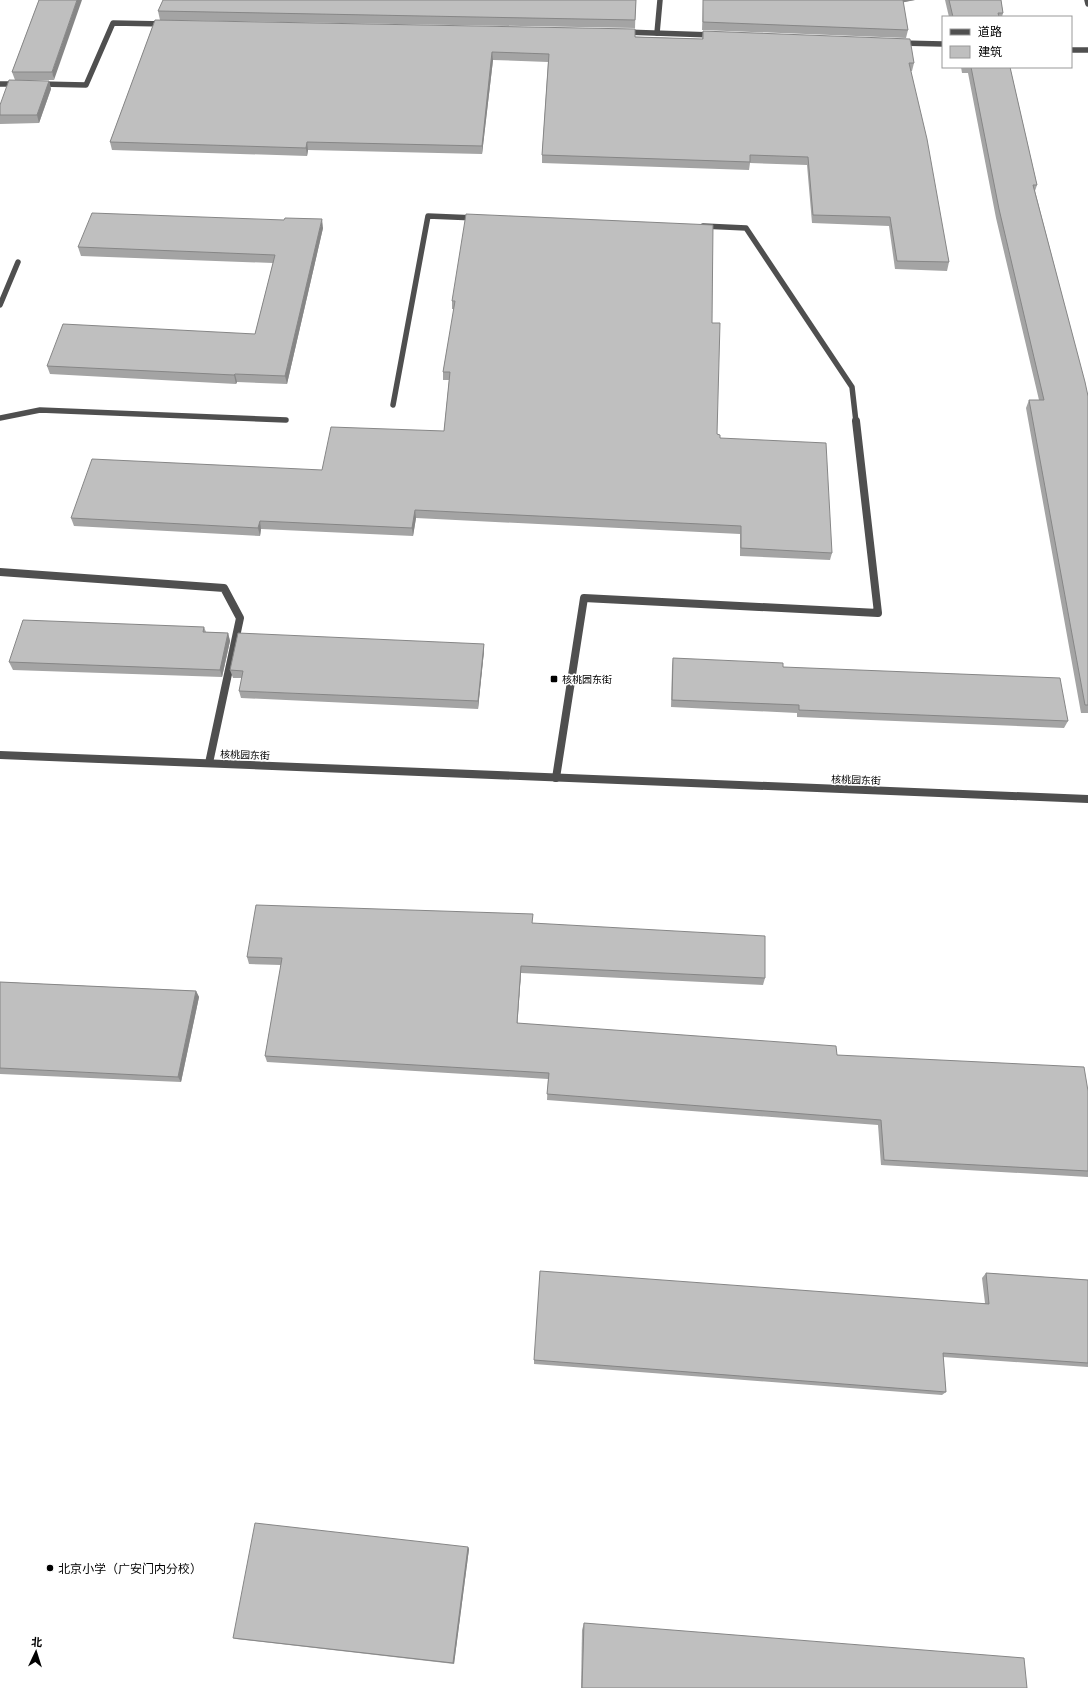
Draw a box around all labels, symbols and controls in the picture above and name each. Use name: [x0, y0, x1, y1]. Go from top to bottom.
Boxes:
legend: [942, 16, 1072, 68]
text: 道路: [978, 24, 1002, 39]
text: 建筑: [978, 44, 1002, 59]
place label: 核桃园东街: [562, 673, 612, 686]
marker: 核桃园东街: [549, 674, 559, 684]
street label: 核桃园东街: [220, 748, 270, 762]
street label: 核桃园东街: [831, 773, 881, 787]
place label: 北京小学（广安门内分校）: [58, 1561, 202, 1576]
marker: 北京小学（广安门内分校）: [45, 1563, 55, 1573]
north arrow: [16, 1632, 56, 1672]
text: 北: [31, 1635, 43, 1649]

